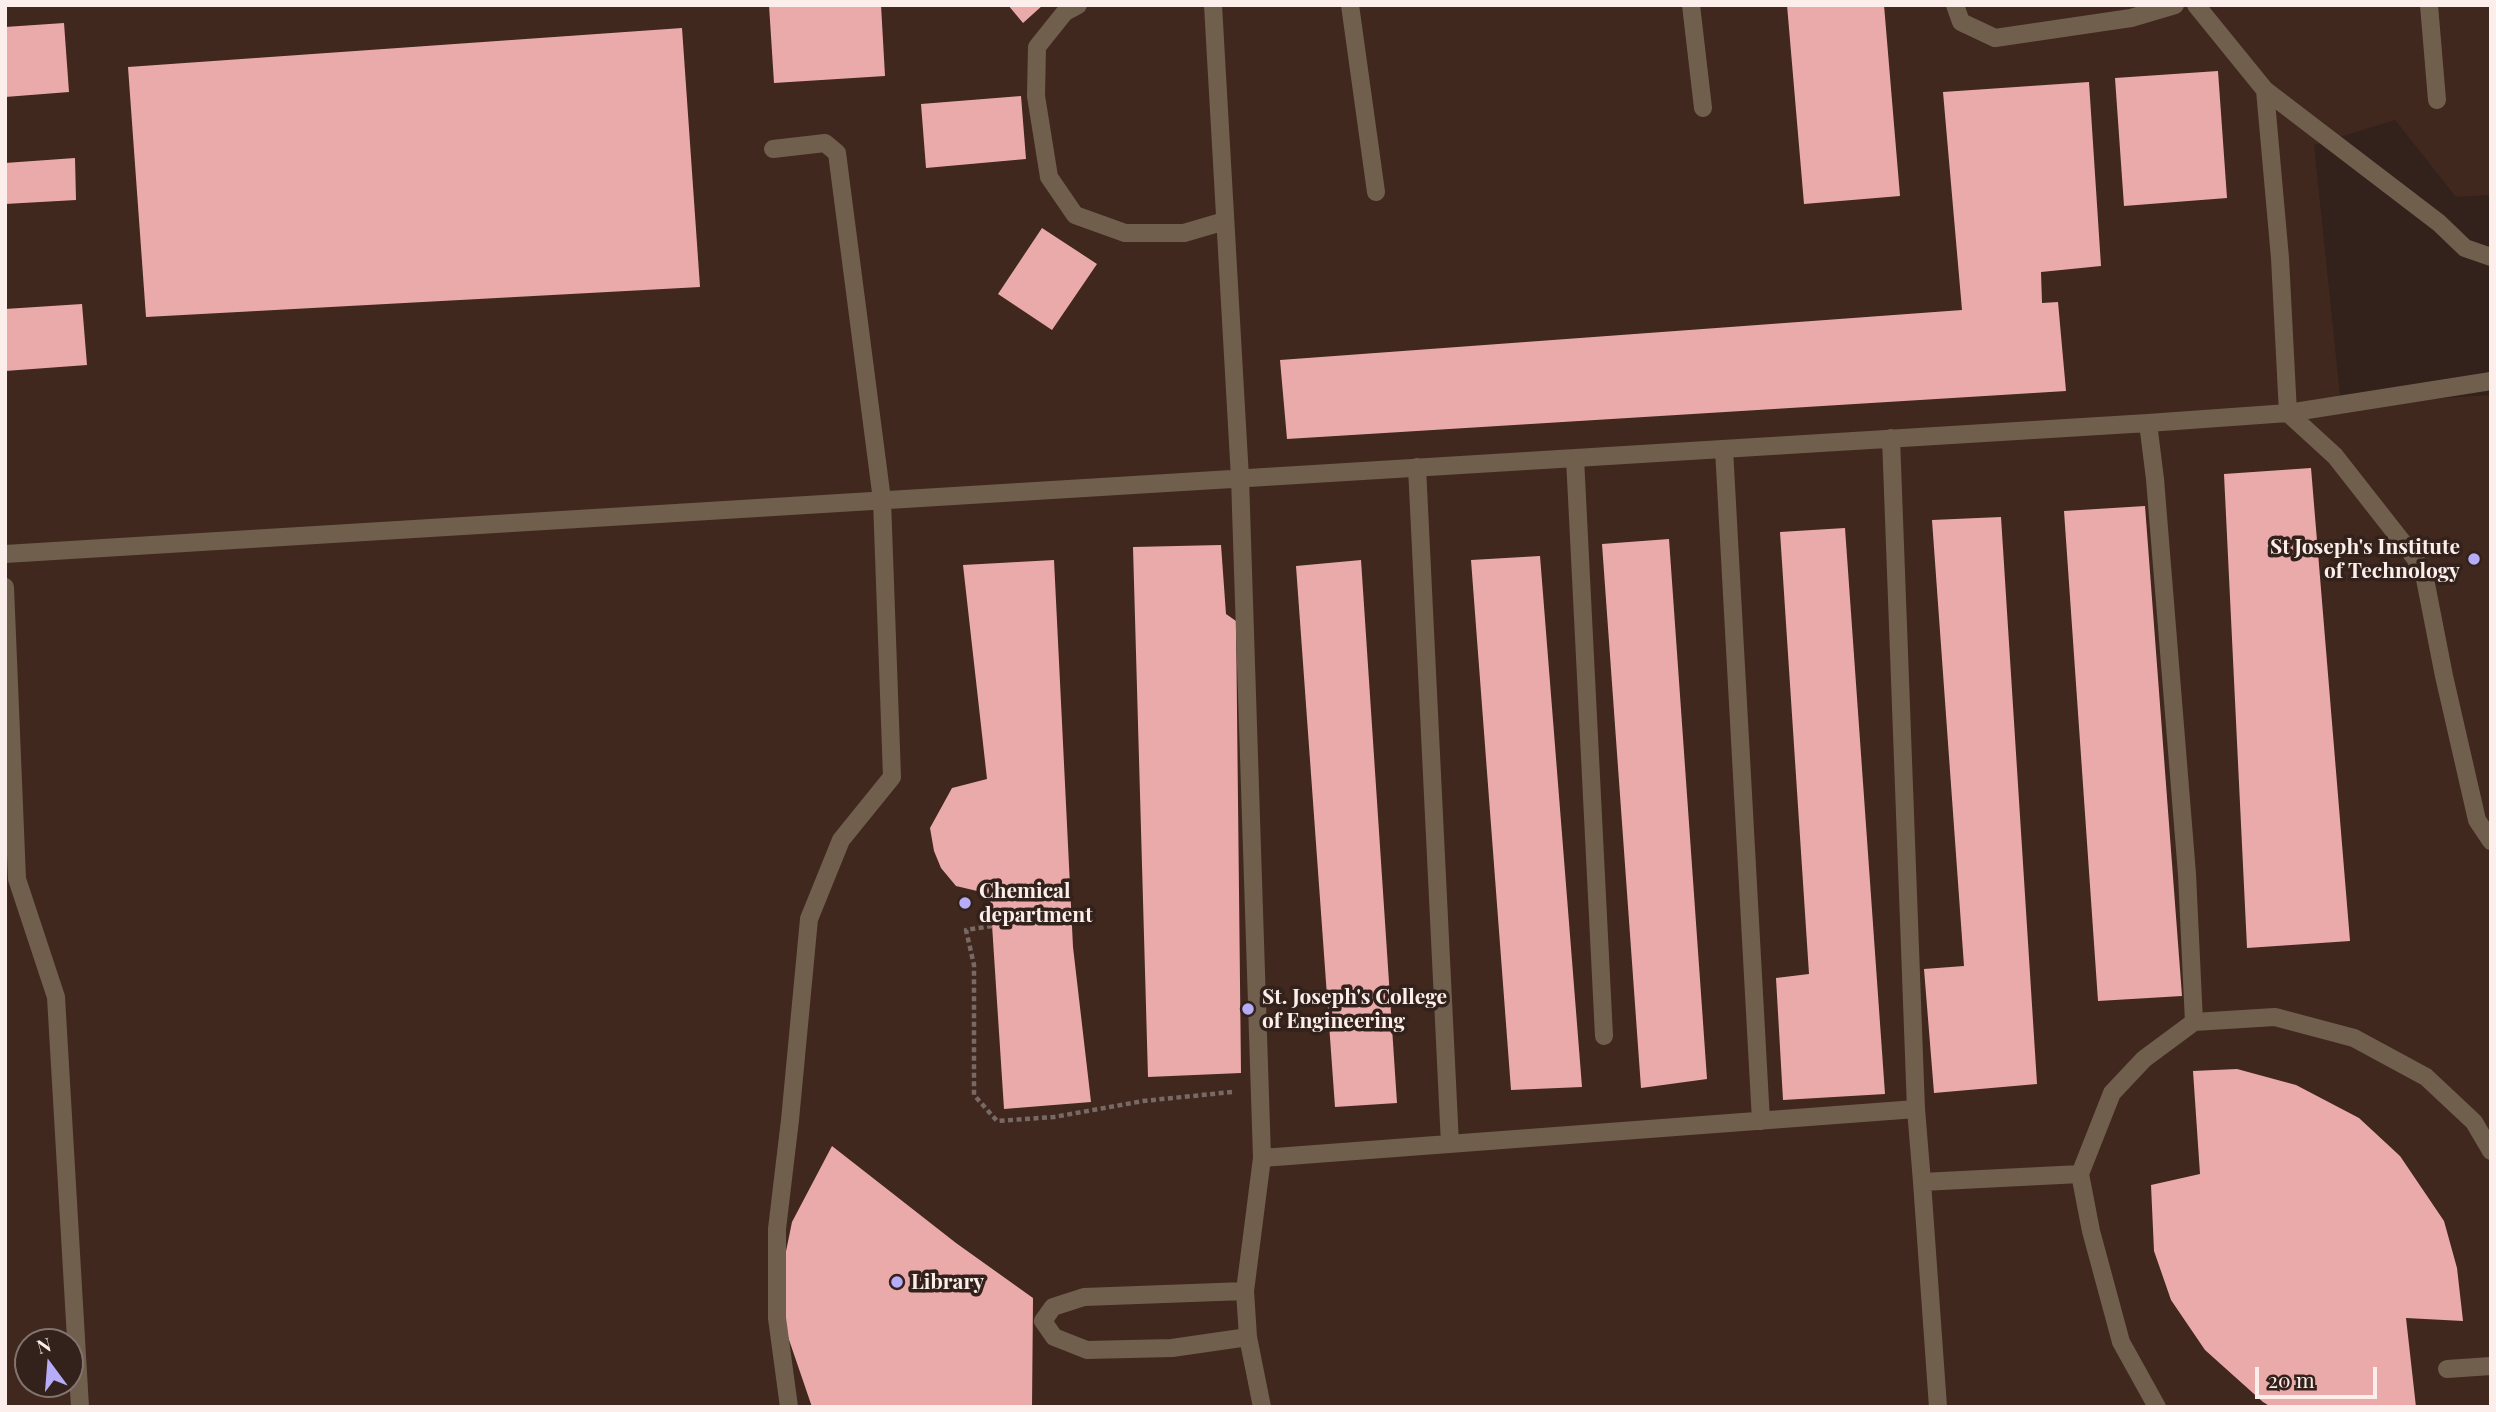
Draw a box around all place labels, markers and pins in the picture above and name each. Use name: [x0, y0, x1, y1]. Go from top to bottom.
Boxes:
place label: St Joseph's Institute of Technology: [2270, 534, 2460, 584]
marker: St Joseph's Institute of Technology: [2466, 551, 2482, 567]
place label: Chemical department: [979, 878, 1093, 928]
marker: Chemical department: [957, 895, 973, 911]
place label: St. Joseph's College of Engineering: [1262, 984, 1447, 1034]
marker: St. Joseph's College of Engineering: [1240, 1001, 1256, 1017]
place label: Library: [911, 1269, 984, 1295]
marker: Library: [889, 1274, 905, 1290]

